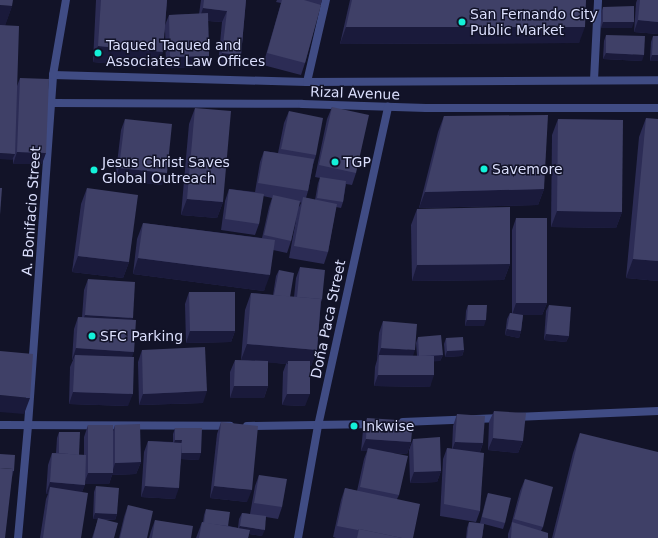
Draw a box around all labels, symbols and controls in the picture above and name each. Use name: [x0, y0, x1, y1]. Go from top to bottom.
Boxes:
place label: San Fernando City Public Market: [470, 6, 598, 38]
marker: San Fernando City Public Market: [457, 17, 467, 27]
place label: Taqued Taqued and Associates Law Offices: [106, 37, 265, 70]
marker: Taqued Taqued and Associates Law Offices: [93, 48, 103, 58]
street label: Rizal Avenue: [310, 83, 400, 103]
street label: A. Bonifacio Street: [18, 146, 44, 276]
place label: Jesus Christ Saves Global Outreach: [102, 154, 230, 186]
place label: TGP: [343, 154, 371, 170]
marker: TGP: [330, 157, 340, 167]
place label: Savemore: [492, 161, 563, 177]
marker: Savemore: [479, 164, 489, 174]
marker: Jesus Christ Saves Global Outreach: [89, 165, 99, 175]
street label: Doña Paca Street: [307, 258, 349, 380]
place label: SFC Parking: [100, 328, 183, 344]
marker: SFC Parking: [87, 331, 97, 341]
place label: Inkwise: [362, 418, 414, 434]
marker: Inkwise: [349, 421, 359, 431]

